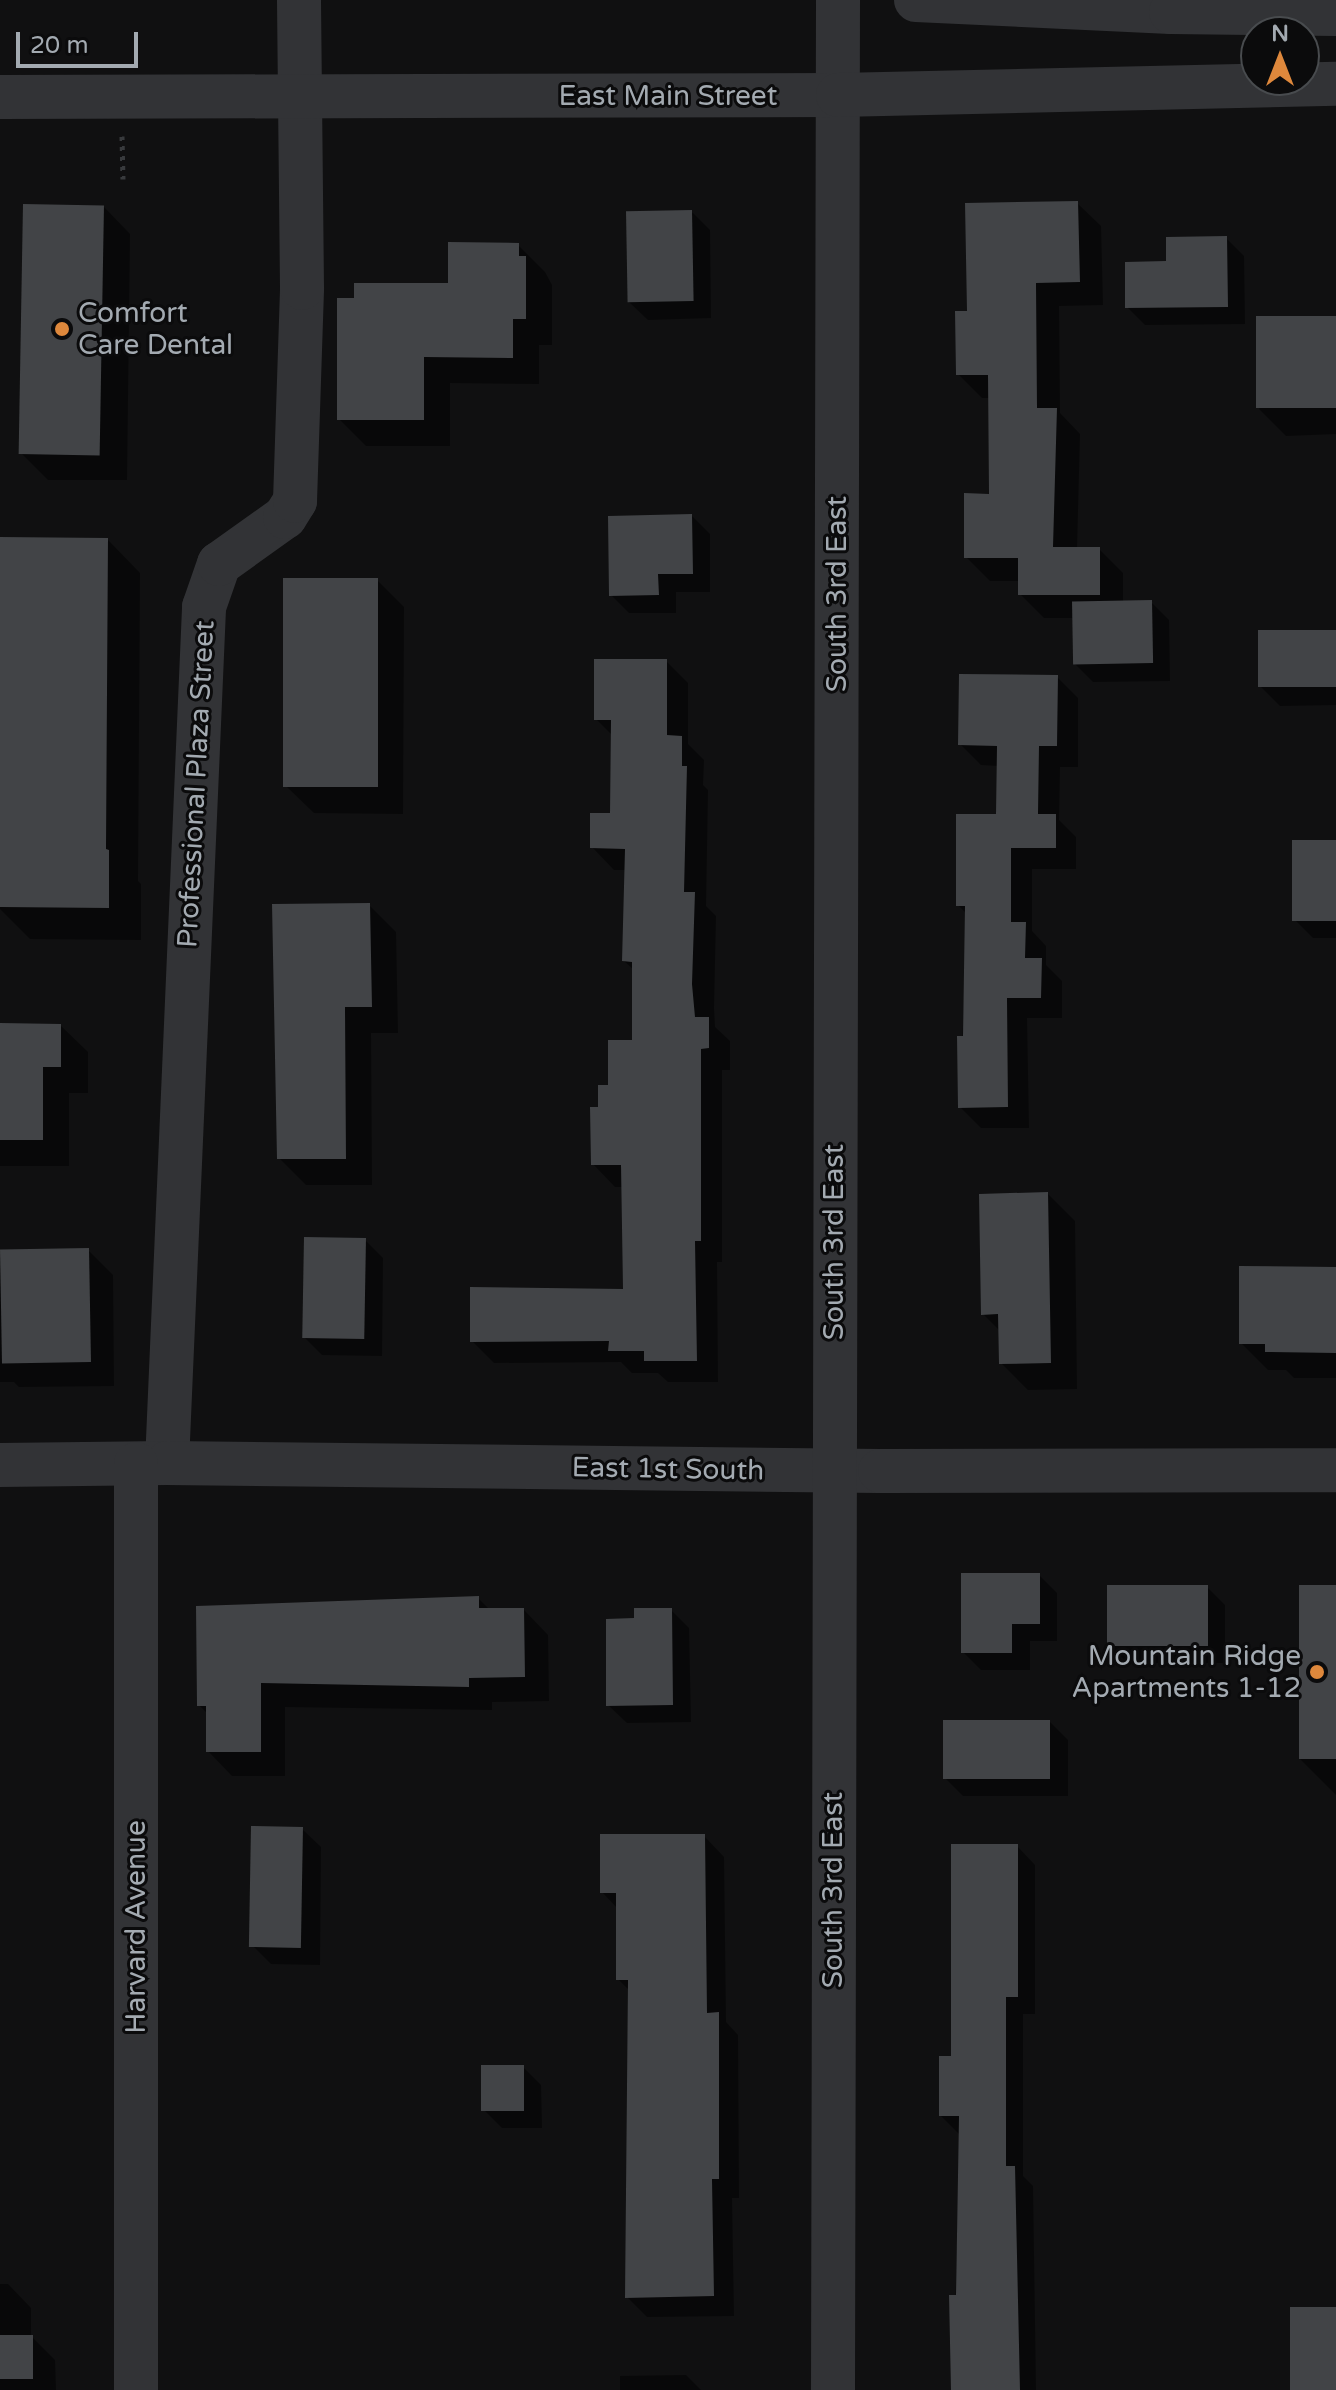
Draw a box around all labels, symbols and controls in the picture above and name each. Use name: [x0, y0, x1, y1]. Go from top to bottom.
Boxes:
scale bar: [20, 16, 142, 66]
north arrow: [1240, 16, 1320, 96]
text: N: [1271, 21, 1289, 47]
text: 20 m: [30, 31, 88, 60]
street label: East Main Street: [559, 79, 777, 113]
place label: Comfort Care Dental: [78, 296, 233, 362]
marker: Comfort Care Dental: [53, 320, 71, 338]
street label: South 3rd East: [820, 496, 854, 692]
street label: Professional Plaza Street: [171, 619, 221, 949]
street label: South 3rd East: [817, 1144, 851, 1340]
street label: East 1st South: [571, 1451, 765, 1487]
place label: Mountain Ridge Apartments 1-12: [1072, 1639, 1301, 1705]
marker: Mountain Ridge Apartments 1-12: [1308, 1663, 1326, 1681]
street label: South 3rd East: [816, 1792, 850, 1988]
street label: Harvard Avenue: [119, 1820, 153, 2034]

